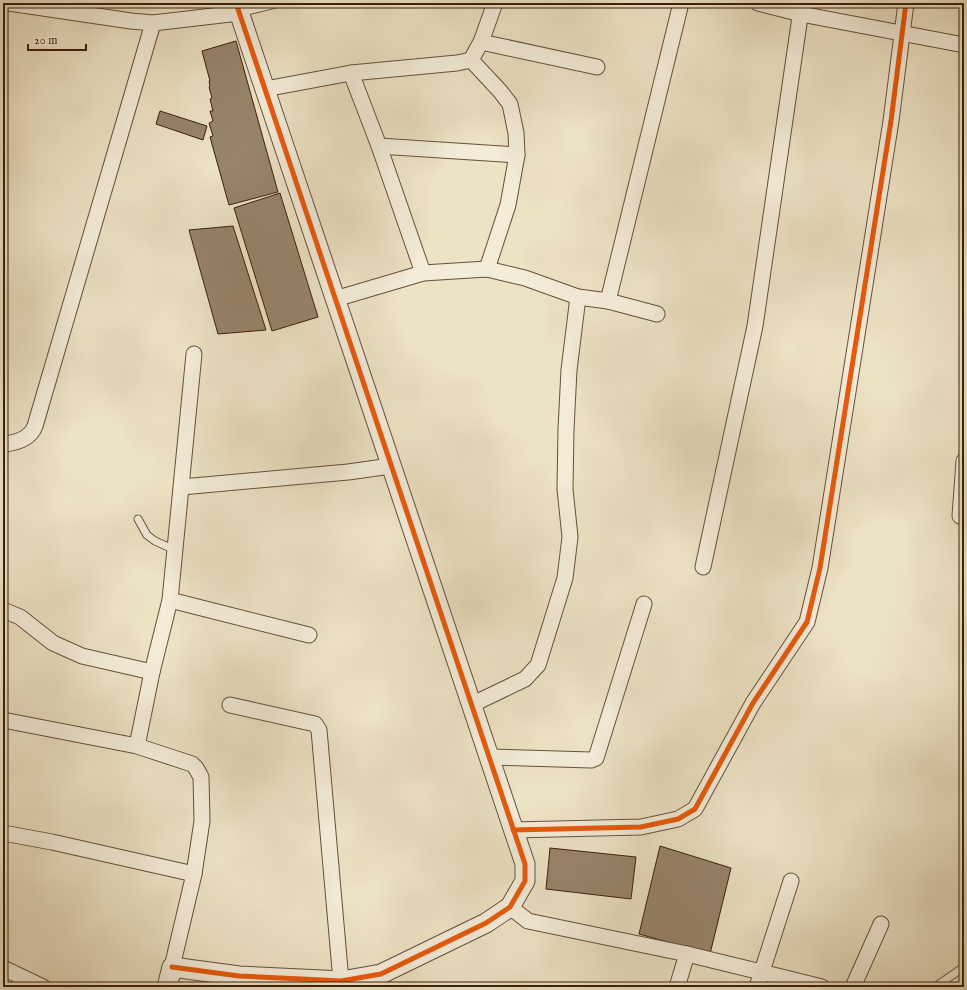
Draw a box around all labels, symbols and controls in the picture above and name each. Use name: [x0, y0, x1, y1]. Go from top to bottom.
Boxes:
scale bar: [28, 26, 86, 52]
text: 20 m: [34, 33, 57, 48]

